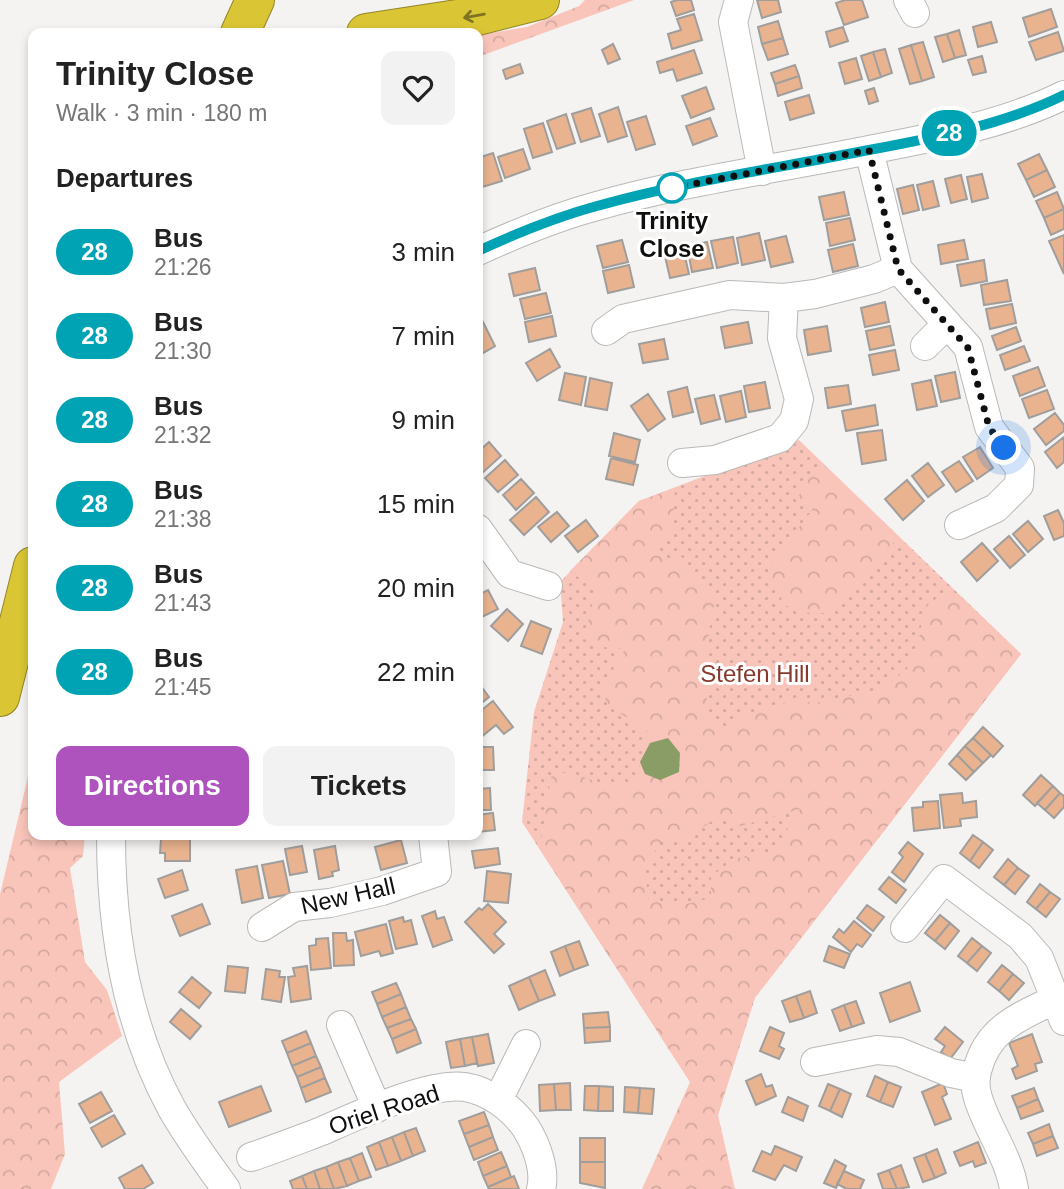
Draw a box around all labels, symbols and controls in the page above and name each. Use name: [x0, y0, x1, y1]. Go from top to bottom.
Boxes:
one-way arrow: [463, 10, 486, 23]
button: heart: [381, 51, 455, 125]
text: Trinity Close: [56, 55, 254, 92]
text: Walk · 3 min · 180 m: [56, 100, 267, 126]
line badge: 28: [918, 110, 981, 156]
text: 28: [936, 119, 962, 146]
text: Departures: [56, 163, 193, 193]
marker: Trinity Close: [657, 173, 687, 203]
place label: Trinity Close: [636, 207, 709, 262]
text: Bus: [154, 223, 203, 253]
text: 3 min: [391, 237, 455, 267]
text: 28: [81, 238, 108, 265]
text: 21:26: [154, 254, 212, 280]
text: Bus: [154, 307, 203, 337]
text: 7 min: [391, 321, 455, 351]
text: 28: [81, 322, 108, 349]
text: 21:30: [154, 338, 212, 364]
text: Bus: [154, 391, 203, 421]
text: 9 min: [391, 405, 455, 435]
text: 28: [81, 406, 108, 433]
text: 21:32: [154, 422, 212, 448]
your location: [986, 430, 1021, 465]
text: Bus: [154, 475, 203, 505]
text: 15 min: [377, 489, 455, 519]
text: 28: [81, 490, 108, 517]
text: 21:38: [154, 506, 212, 532]
text: Bus: [154, 559, 203, 589]
text: 20 min: [377, 573, 455, 603]
text: 28: [81, 574, 108, 601]
text: 21:43: [154, 590, 212, 616]
text: Bus: [154, 643, 203, 673]
text: 22 min: [377, 657, 455, 687]
text: 28: [81, 658, 108, 685]
park label: Stefen Hill: [700, 660, 810, 687]
text: 21:45: [154, 674, 212, 700]
button: Directions: [56, 746, 249, 826]
button: Tickets: [263, 746, 455, 826]
street label: New Hall: [298, 872, 398, 919]
street label: Oriel Road: [325, 1079, 443, 1140]

